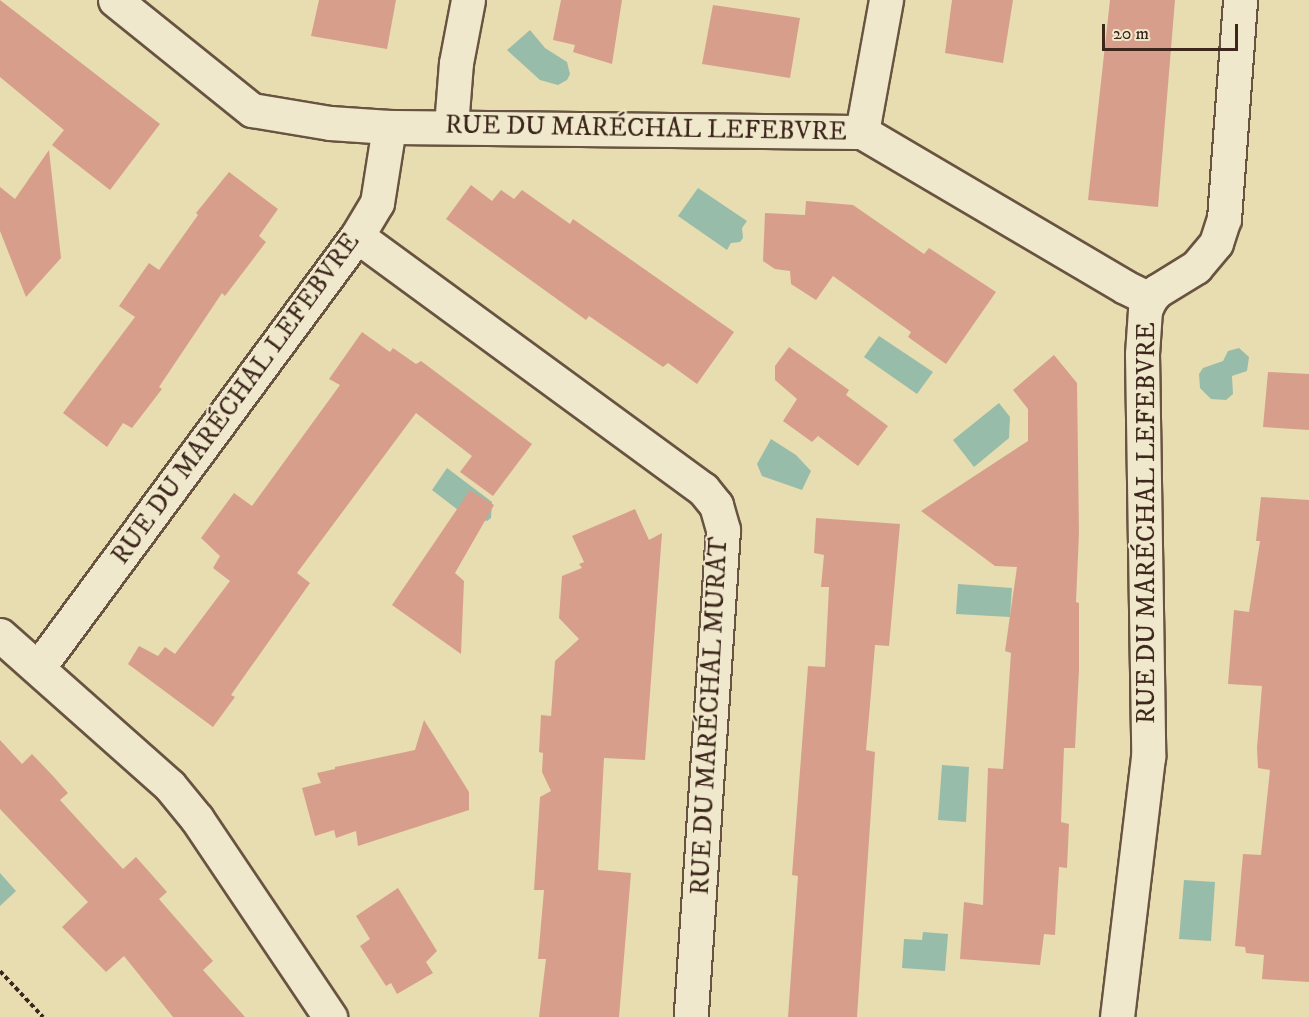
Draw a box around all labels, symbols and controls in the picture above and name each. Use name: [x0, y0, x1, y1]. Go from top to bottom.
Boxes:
scale bar: [1105, 12, 1242, 50]
text: 20 m: [1113, 23, 1149, 45]
street label: RUE DU MARÉCHAL LEFEBVRE: [445, 110, 847, 148]
street label: RUE DU MARÉCHAL LEFEBVRE: [105, 227, 367, 571]
street label: RUE DU MARÉCHAL LEFEBVRE: [1131, 322, 1163, 724]
street label: RUE DU MARÉCHAL MURAT: [685, 536, 735, 896]

